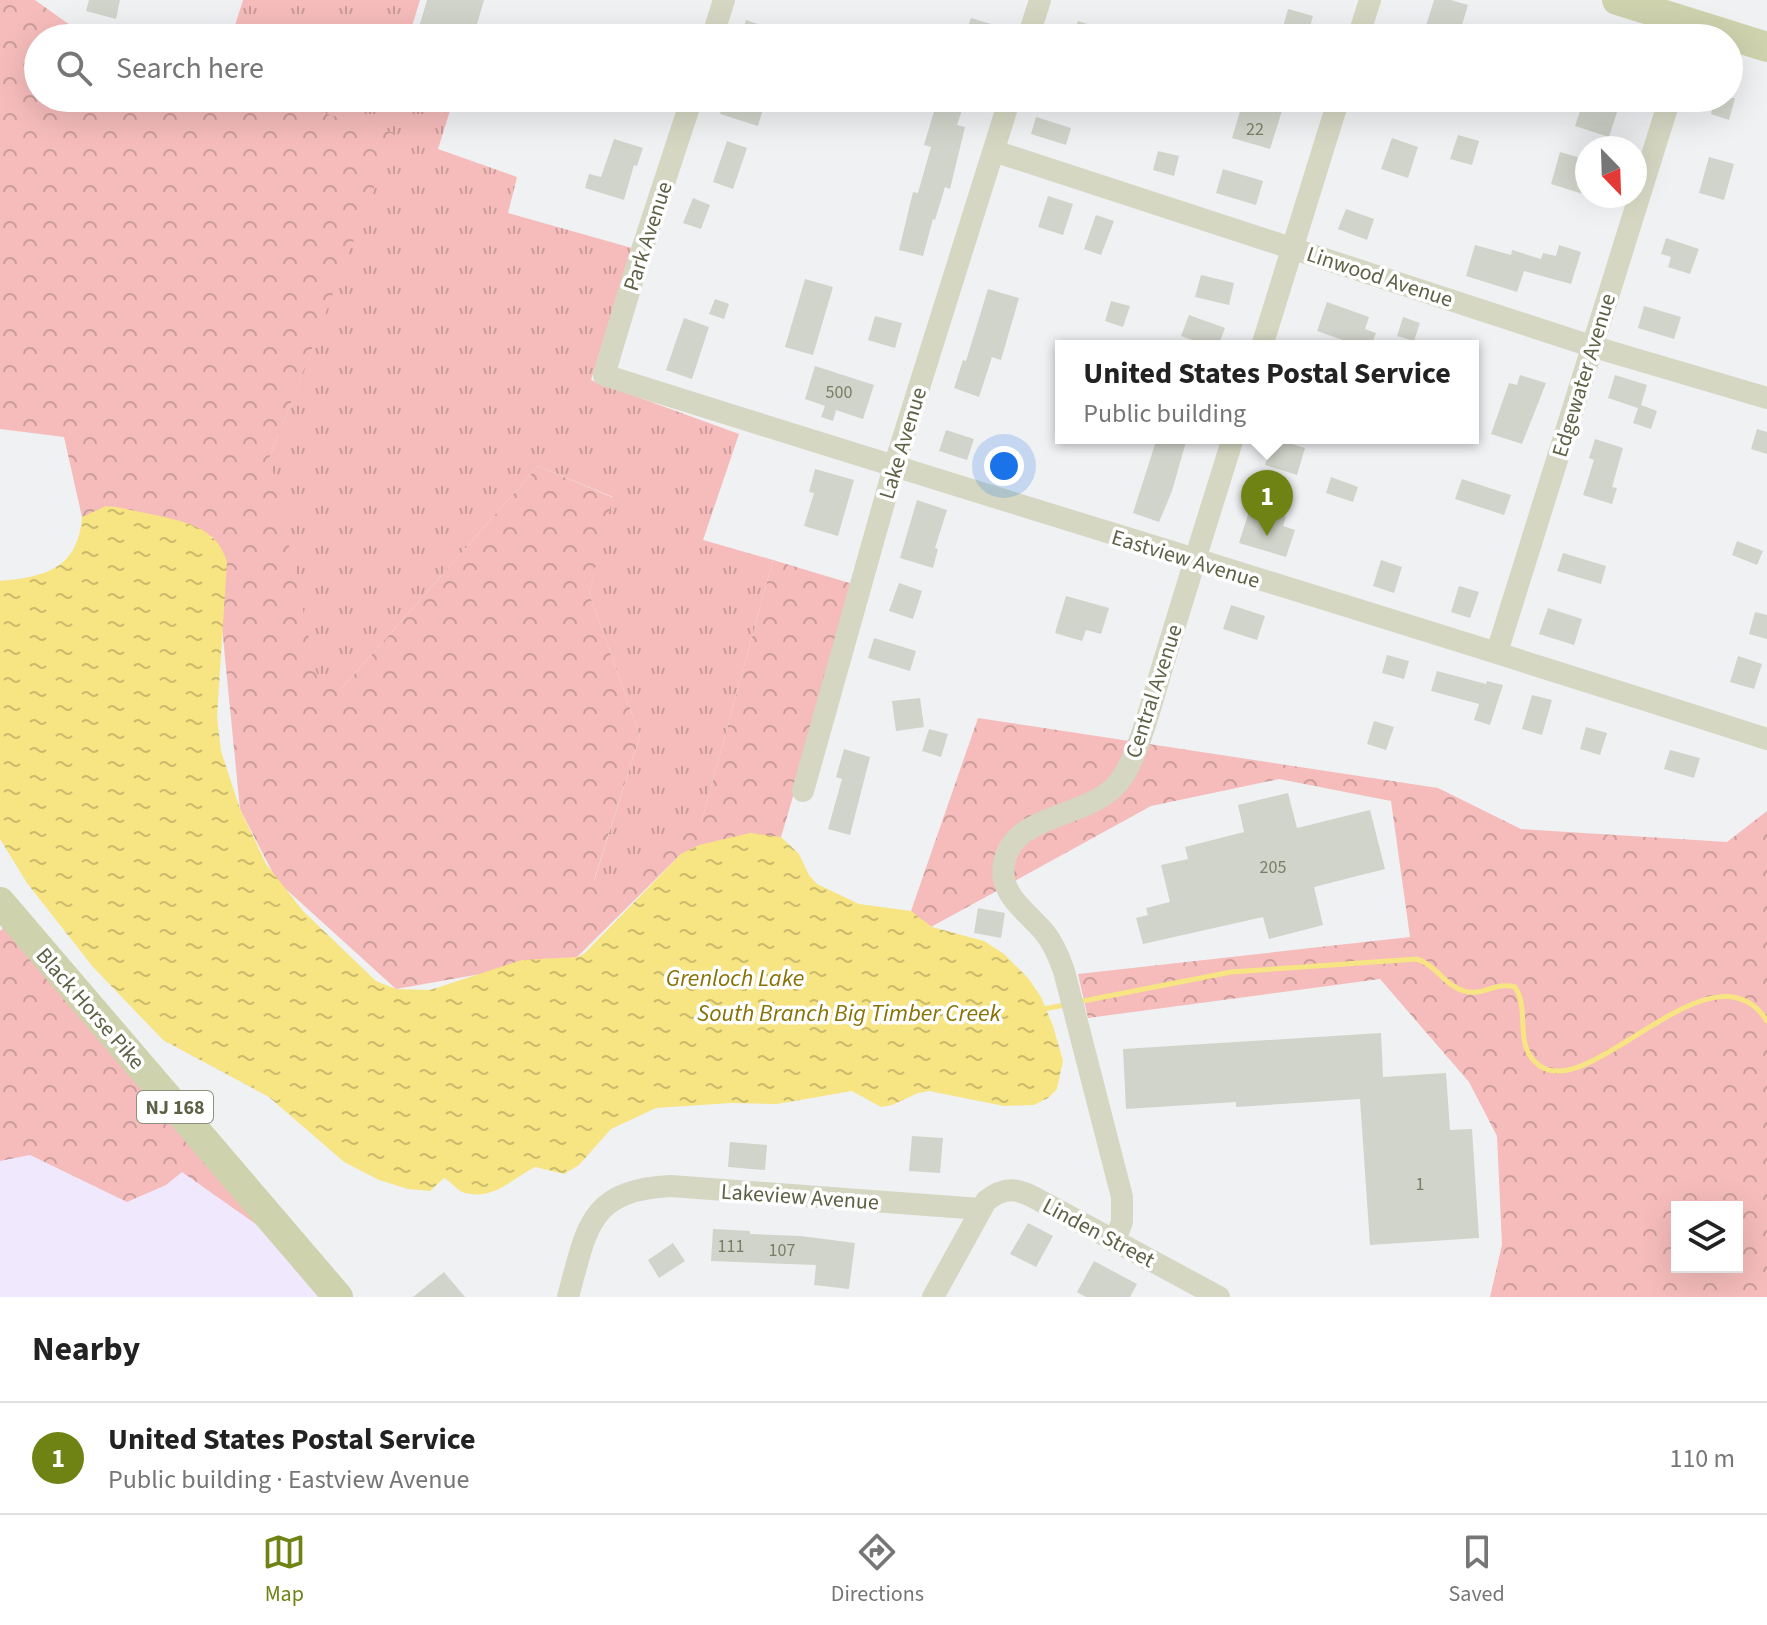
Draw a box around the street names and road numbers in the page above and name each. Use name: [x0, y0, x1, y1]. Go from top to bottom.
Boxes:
street label: Park Avenue: [615, 177, 681, 295]
street label: Linwood Avenue: [1302, 238, 1457, 316]
street label: Edgewater Avenue: [1544, 289, 1624, 461]
street label: Lake Avenue: [871, 383, 935, 503]
street label: Eastview Avenue: [1108, 521, 1264, 597]
street label: Central Avenue: [1117, 620, 1191, 762]
street label: Black Horse Pike: [28, 941, 152, 1077]
road number: NJ 168: [137, 1091, 213, 1123]
street label: Lakeview Avenue: [720, 1176, 880, 1218]
street label: Linden Street: [1037, 1190, 1161, 1276]

